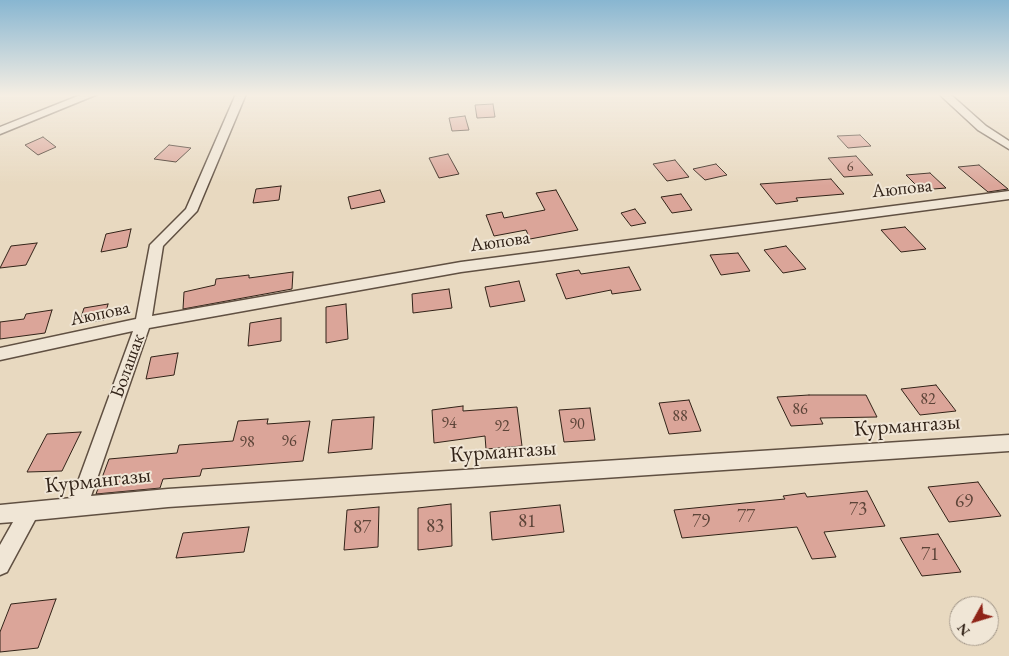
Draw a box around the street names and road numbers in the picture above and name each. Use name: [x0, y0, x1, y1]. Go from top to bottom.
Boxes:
street label: Аюпова: [871, 175, 933, 203]
street label: Аюпова: [469, 227, 531, 257]
street label: Аюпова: [68, 297, 132, 331]
street label: Болашак: [106, 331, 150, 401]
street label: Курмангазы: [853, 409, 961, 443]
street label: Курмангазы: [449, 435, 557, 469]
street label: Курмангазы: [44, 462, 152, 500]

